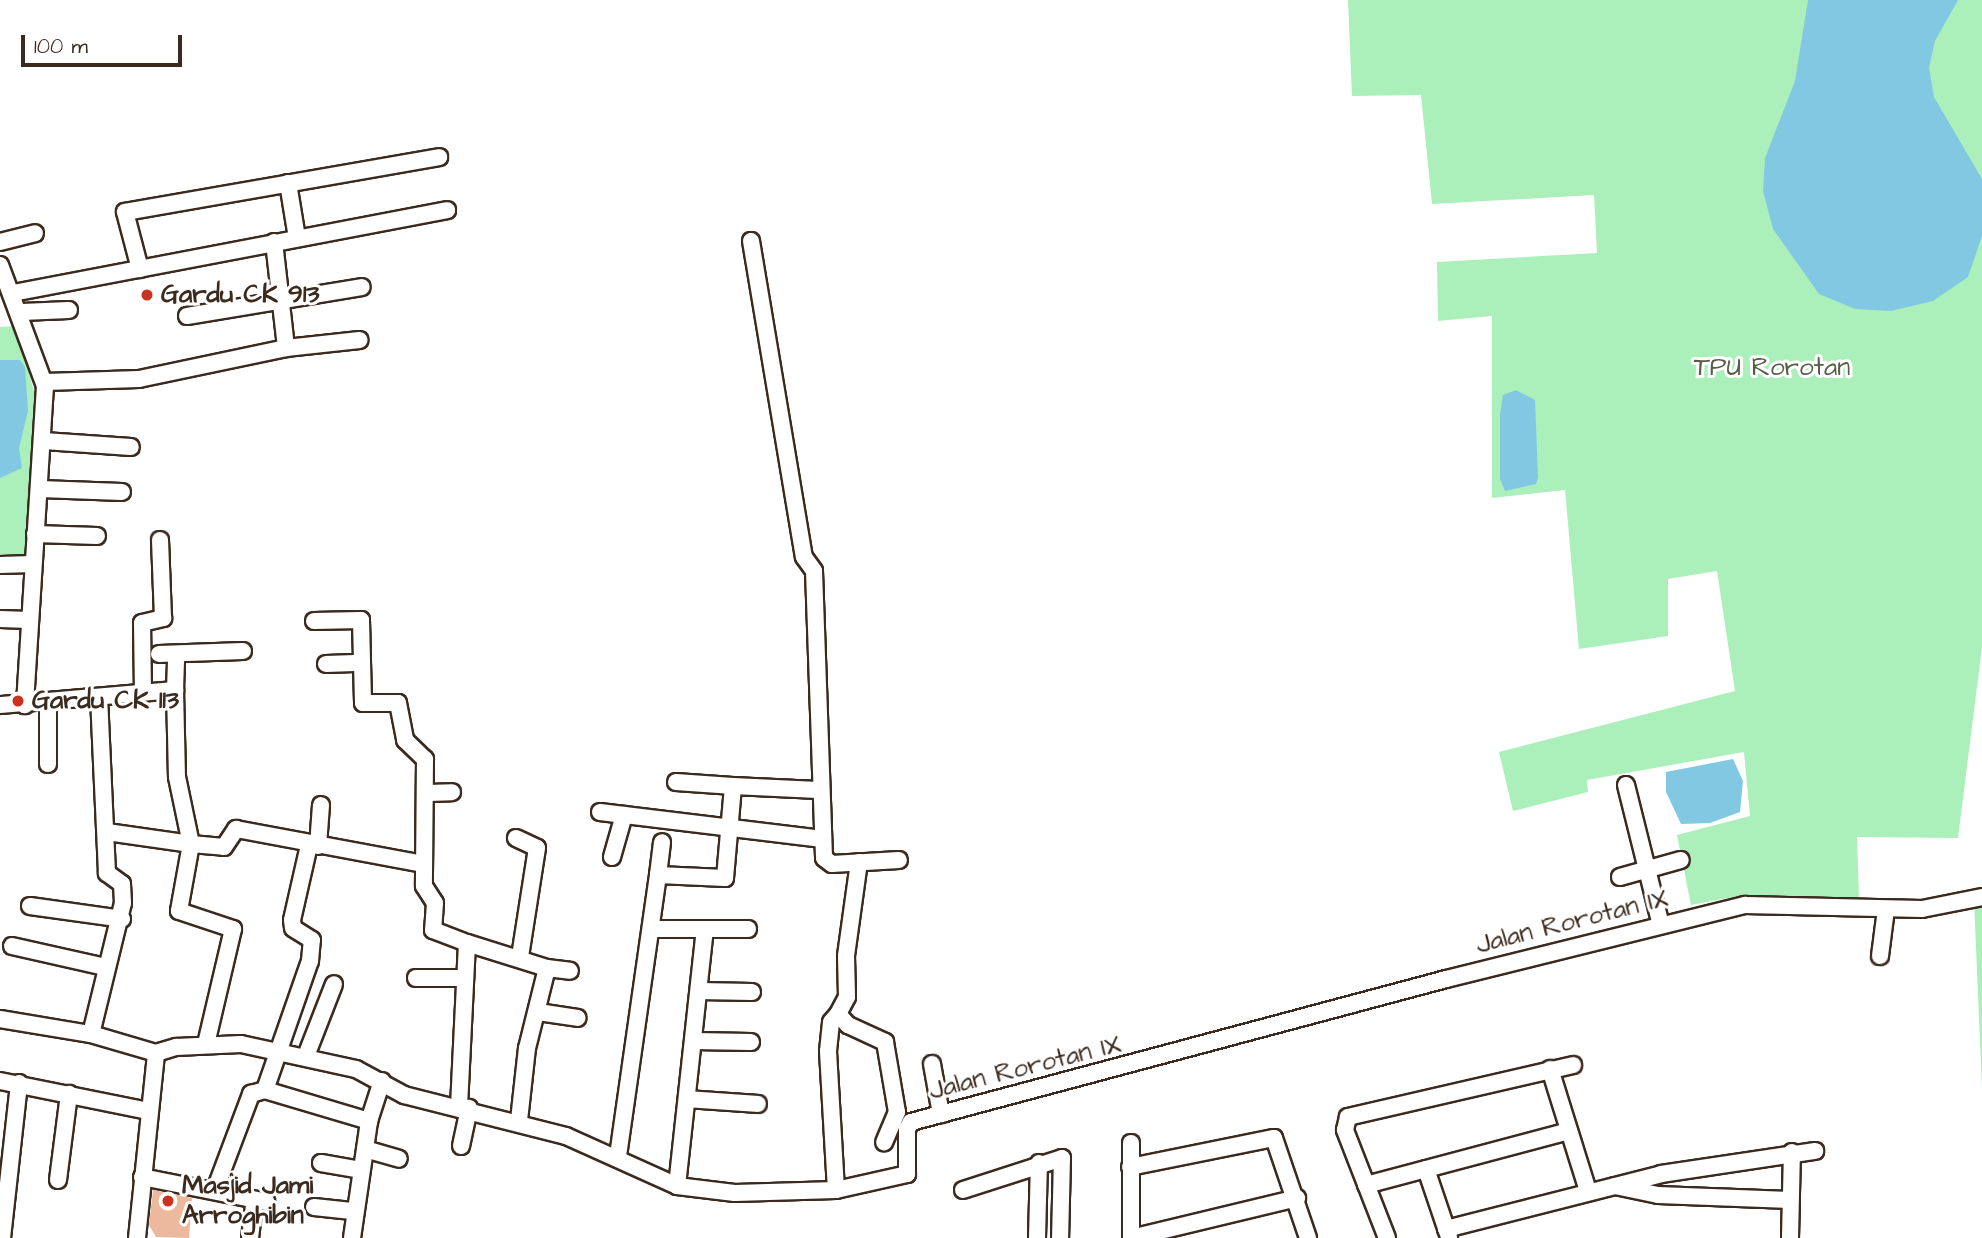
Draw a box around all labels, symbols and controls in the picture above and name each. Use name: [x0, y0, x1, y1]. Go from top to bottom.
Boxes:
scale bar: [24, 21, 186, 65]
text: 100 m: [34, 32, 88, 61]
place label: Gardu CK 913: [161, 279, 319, 311]
marker: Gardu CK 913: [139, 287, 155, 303]
park label: TPU Rorotan: [1694, 352, 1850, 384]
place label: Gardu CK 113: [32, 685, 179, 717]
marker: Gardu CK 113: [10, 693, 26, 709]
street label: Jalan Rorotan IX: [1473, 883, 1671, 961]
street label: Jalan Rorotan IX: [926, 1029, 1124, 1107]
place label: Masjid Jami Arroghibin: [182, 1170, 313, 1232]
marker: Masjid Jami Arroghibin: [160, 1193, 176, 1209]

